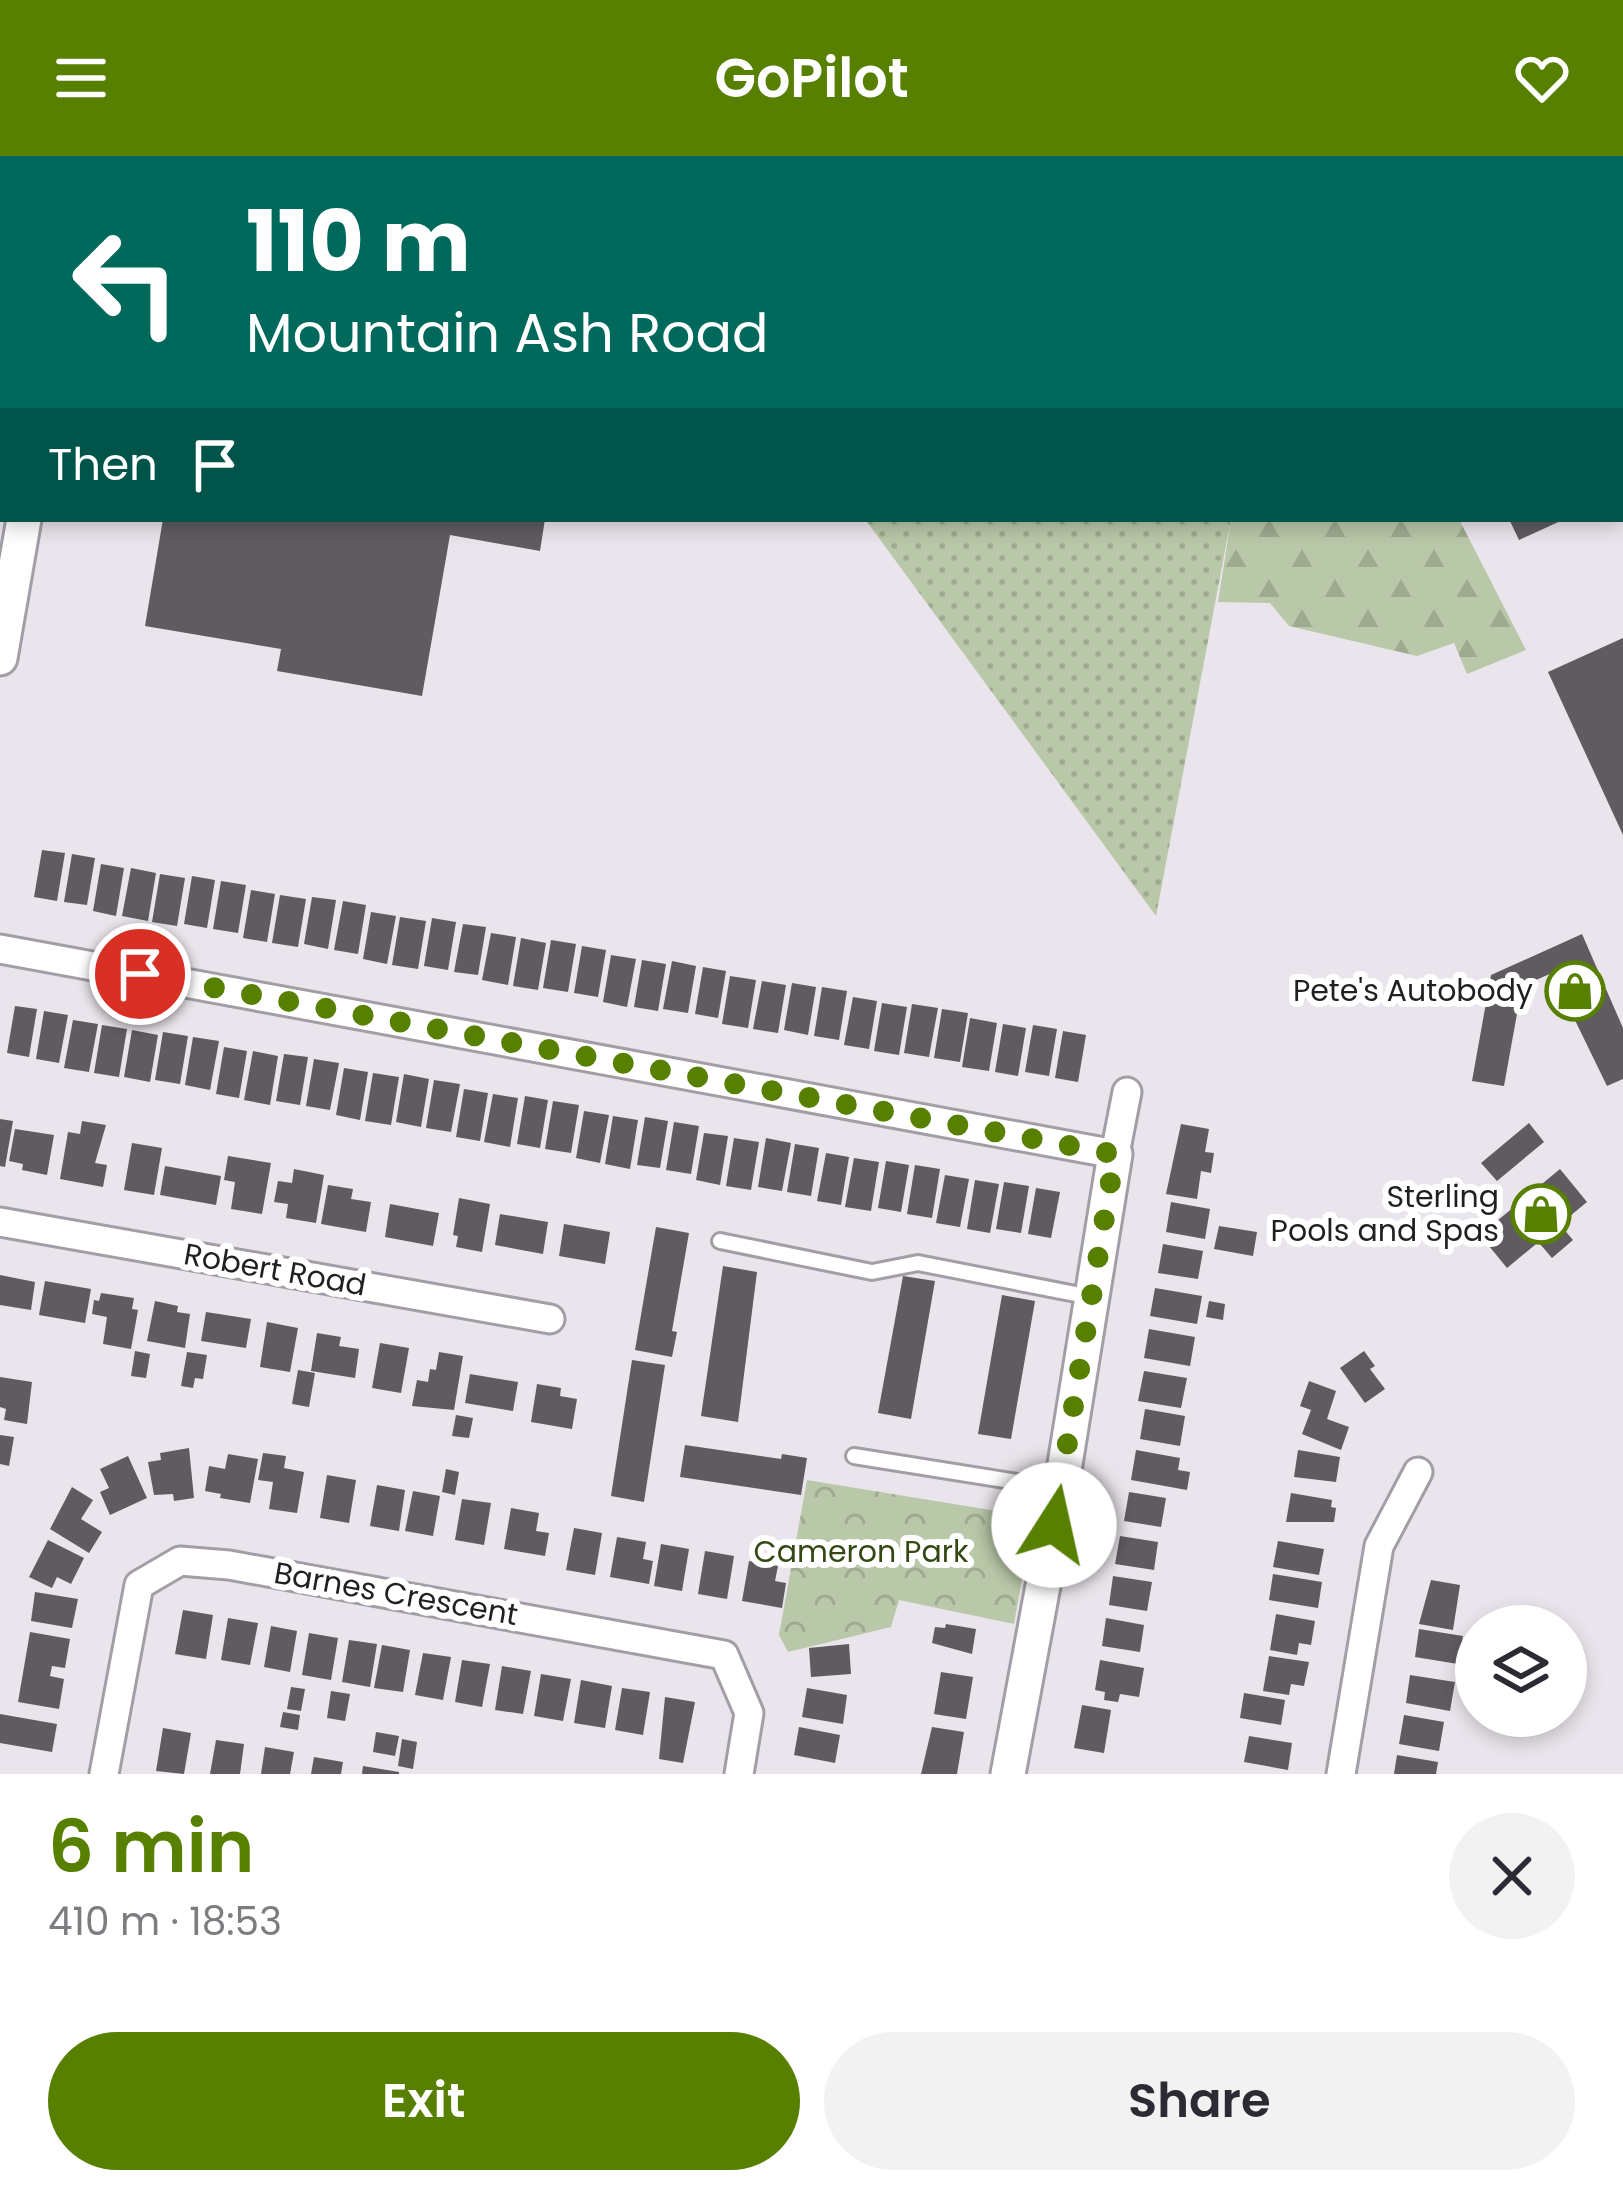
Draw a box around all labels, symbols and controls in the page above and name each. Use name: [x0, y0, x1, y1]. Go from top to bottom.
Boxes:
text: GoPilot: [714, 40, 909, 116]
icon: menu: [48, 45, 114, 111]
icon: heart: [1509, 45, 1575, 111]
text: 110 m: [246, 183, 471, 300]
icon: left: [48, 204, 204, 360]
text: Mountain Ash Road: [246, 295, 769, 371]
icon: arrive: [182, 432, 248, 498]
text: Then: [48, 433, 158, 496]
pin: [89, 923, 191, 1025]
icon: arrive: [107, 941, 173, 1007]
shop icon: Pete's Autobody: [1544, 960, 1606, 1022]
place label: Pete's Autobody: [1293, 969, 1533, 1012]
place label: Sterling Pools and Spas: [1271, 1175, 1499, 1252]
shop icon: Sterling Pools and Spas: [1510, 1183, 1572, 1245]
street label: Robert Road: [181, 1232, 370, 1307]
position arrow: [991, 1462, 1117, 1588]
park label: Cameron Park: [754, 1530, 969, 1573]
street label: Barnes Crescent: [271, 1551, 521, 1636]
map controls: [1455, 1605, 1587, 1737]
button: layers: [1455, 1605, 1587, 1737]
text: 6 min: [48, 1796, 254, 1897]
button: close: [1449, 1813, 1575, 1939]
text: 410 m · 18:53: [48, 1894, 282, 1949]
button: Exit: [48, 2032, 800, 2170]
button: Share: [824, 2032, 1575, 2170]

